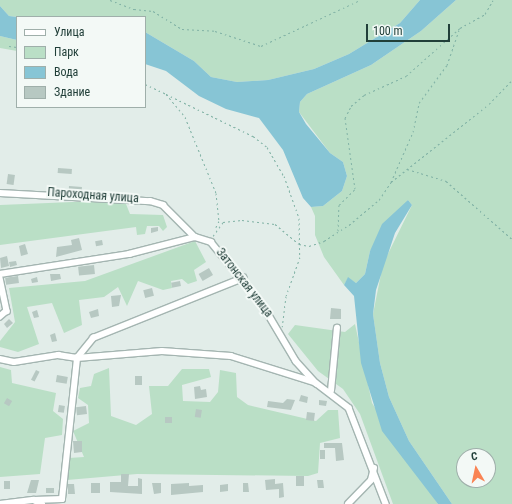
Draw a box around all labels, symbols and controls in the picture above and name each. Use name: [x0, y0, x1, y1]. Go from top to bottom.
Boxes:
legend: [16, 16, 146, 108]
scale bar: [368, 16, 452, 42]
text: 100 m: [373, 24, 403, 38]
text: Улица: [54, 25, 84, 39]
text: Парк: [54, 45, 79, 59]
text: Вода: [54, 65, 78, 79]
text: Здание: [54, 85, 90, 99]
street label: Пароходная улица: [47, 186, 139, 206]
street label: Затонская улица: [213, 246, 275, 320]
north arrow: [456, 448, 496, 488]
text: С: [470, 450, 478, 464]

